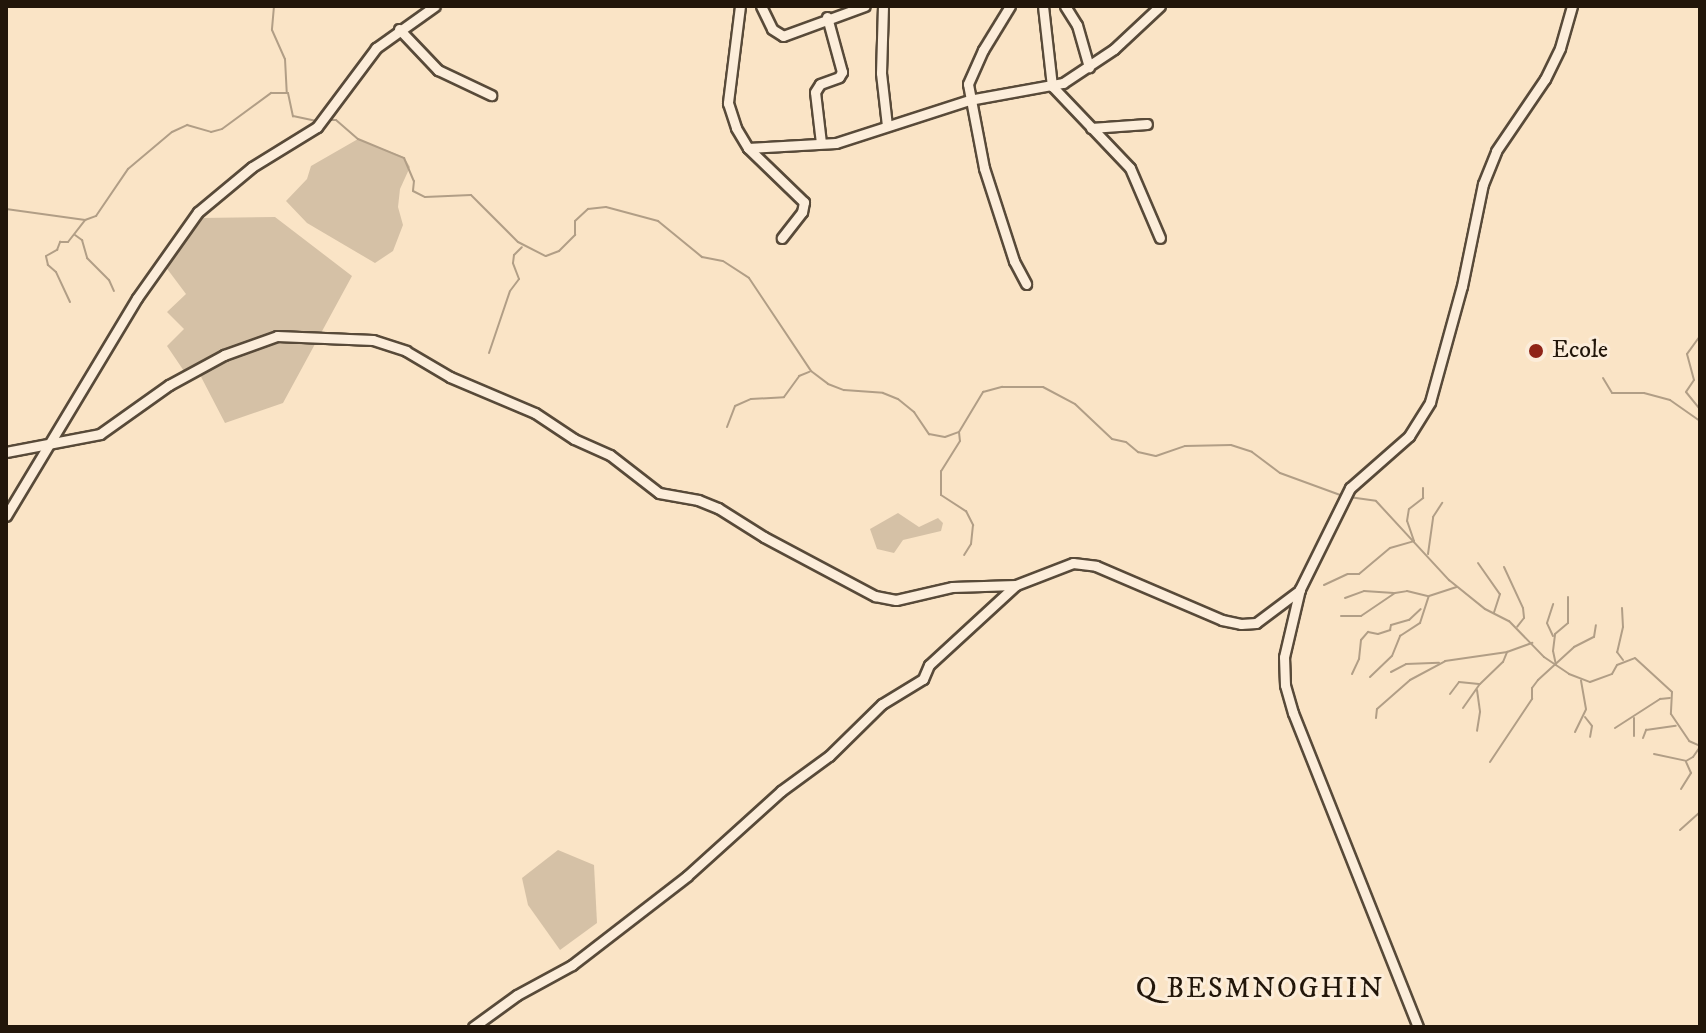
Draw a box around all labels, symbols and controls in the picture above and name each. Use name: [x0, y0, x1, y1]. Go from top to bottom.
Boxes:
place label: Ecole: [1552, 337, 1608, 365]
marker: Ecole: [1527, 342, 1545, 360]
district label: Q BESMNOGHIN: [1136, 972, 1384, 1006]

